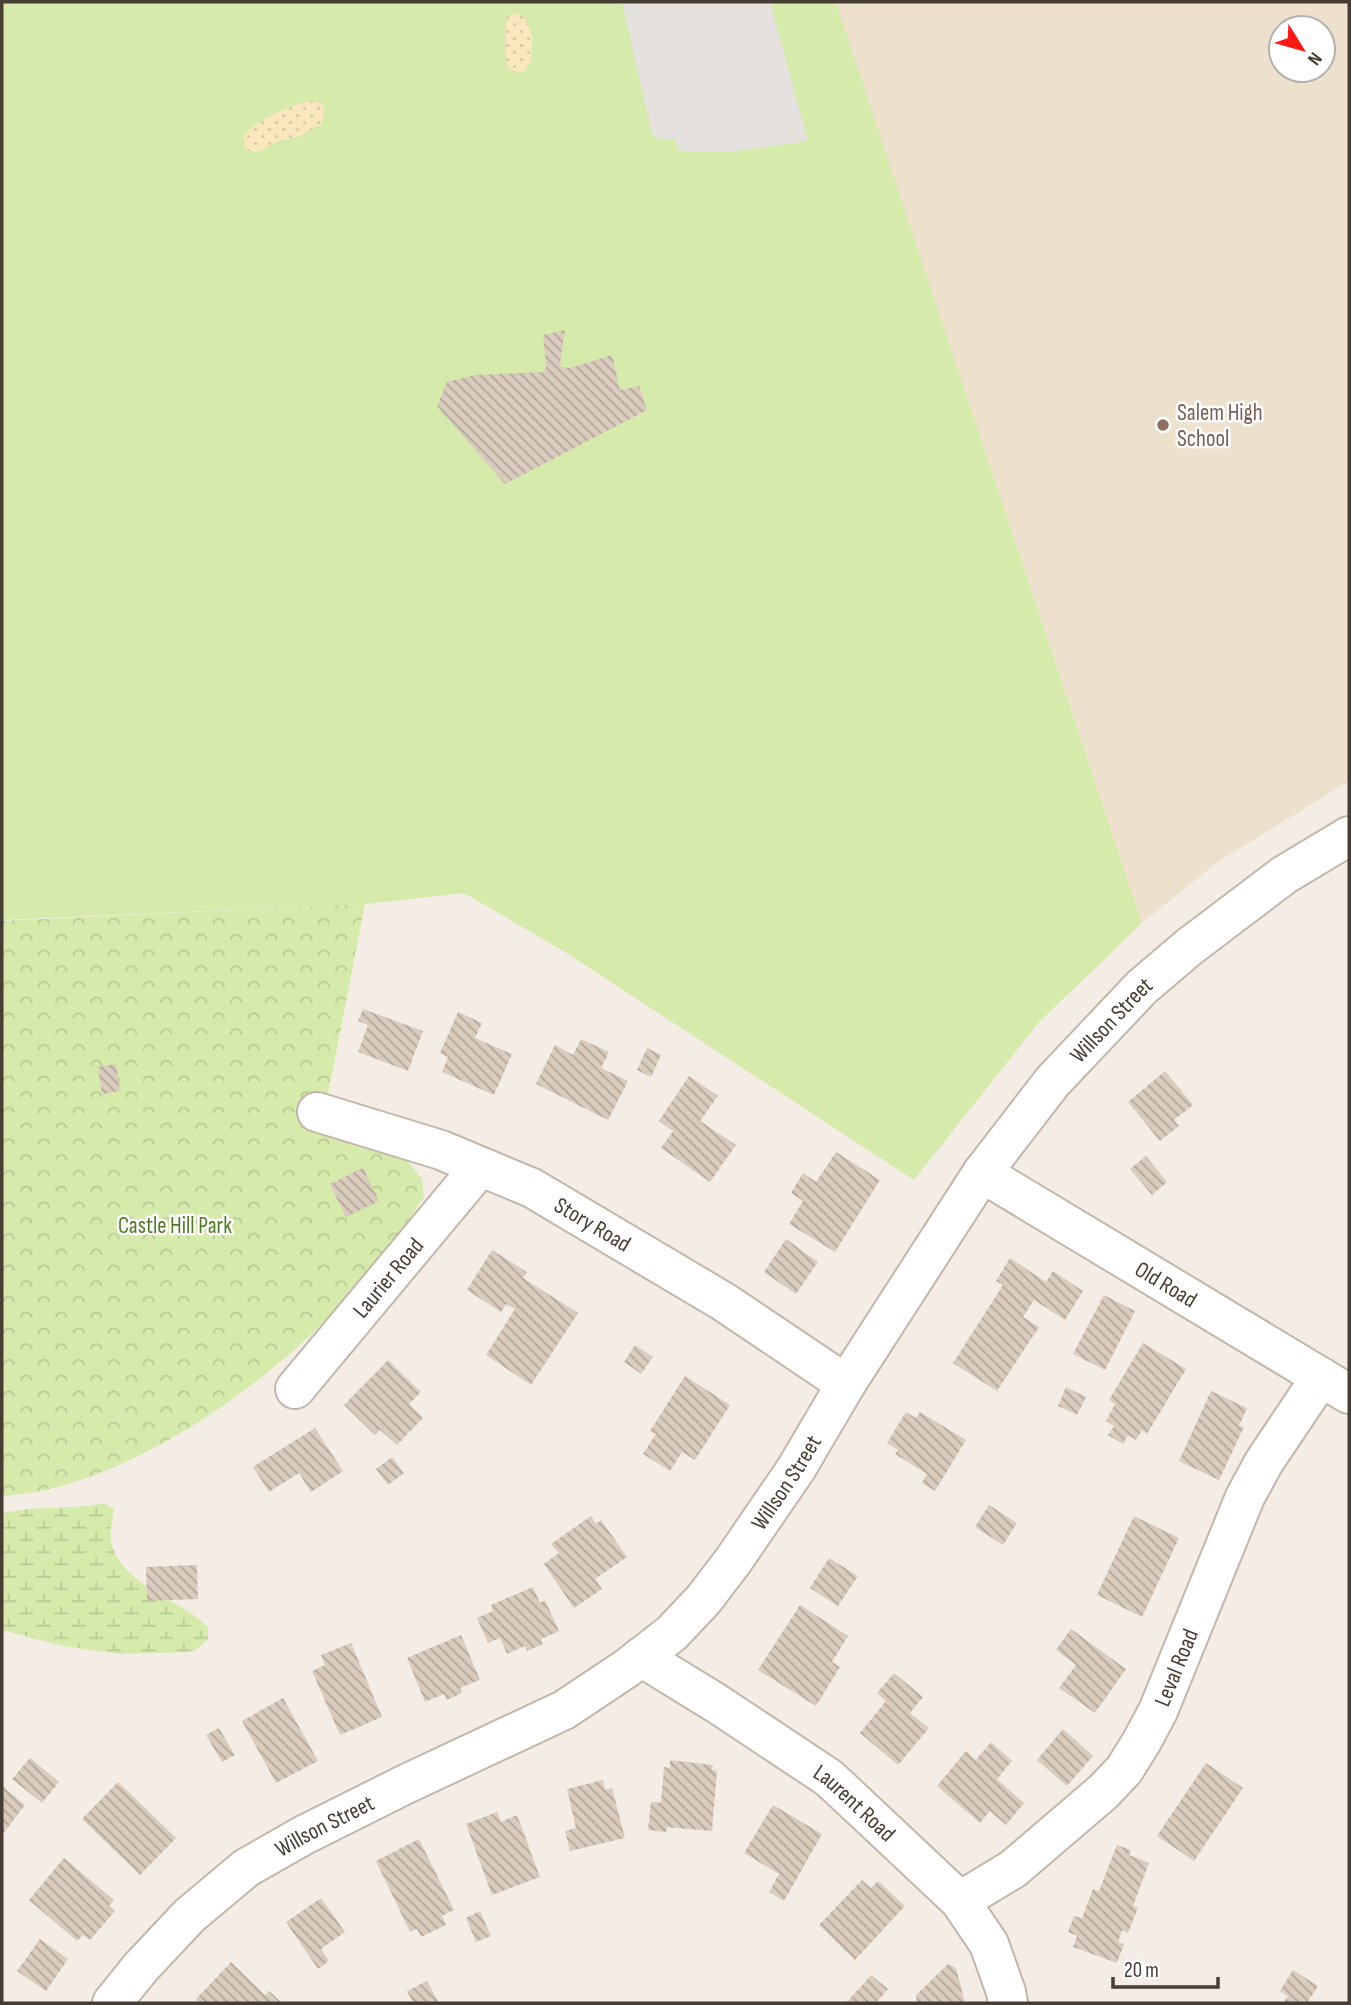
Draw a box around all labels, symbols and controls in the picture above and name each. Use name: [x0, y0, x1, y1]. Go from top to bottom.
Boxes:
north arrow: [1267, 14, 1337, 84]
text: N: [1302, 47, 1327, 69]
place label: Salem High School: [1177, 399, 1263, 453]
marker: Salem High School: [1155, 417, 1171, 433]
street label: Willson Street: [1065, 971, 1158, 1069]
street label: Story Road: [549, 1191, 636, 1258]
park label: Castle Hill Park: [118, 1212, 232, 1240]
street label: Laurier Road: [347, 1233, 430, 1324]
street label: Old Road: [1130, 1255, 1202, 1314]
street label: Willson Street: [745, 1430, 828, 1536]
street label: Leval Road: [1148, 1625, 1205, 1711]
street label: Laurent Road: [808, 1759, 901, 1848]
street label: Willson Street: [270, 1789, 379, 1864]
scale bar: [1113, 1946, 1218, 1990]
text: 20 m: [1124, 1958, 1159, 1983]

